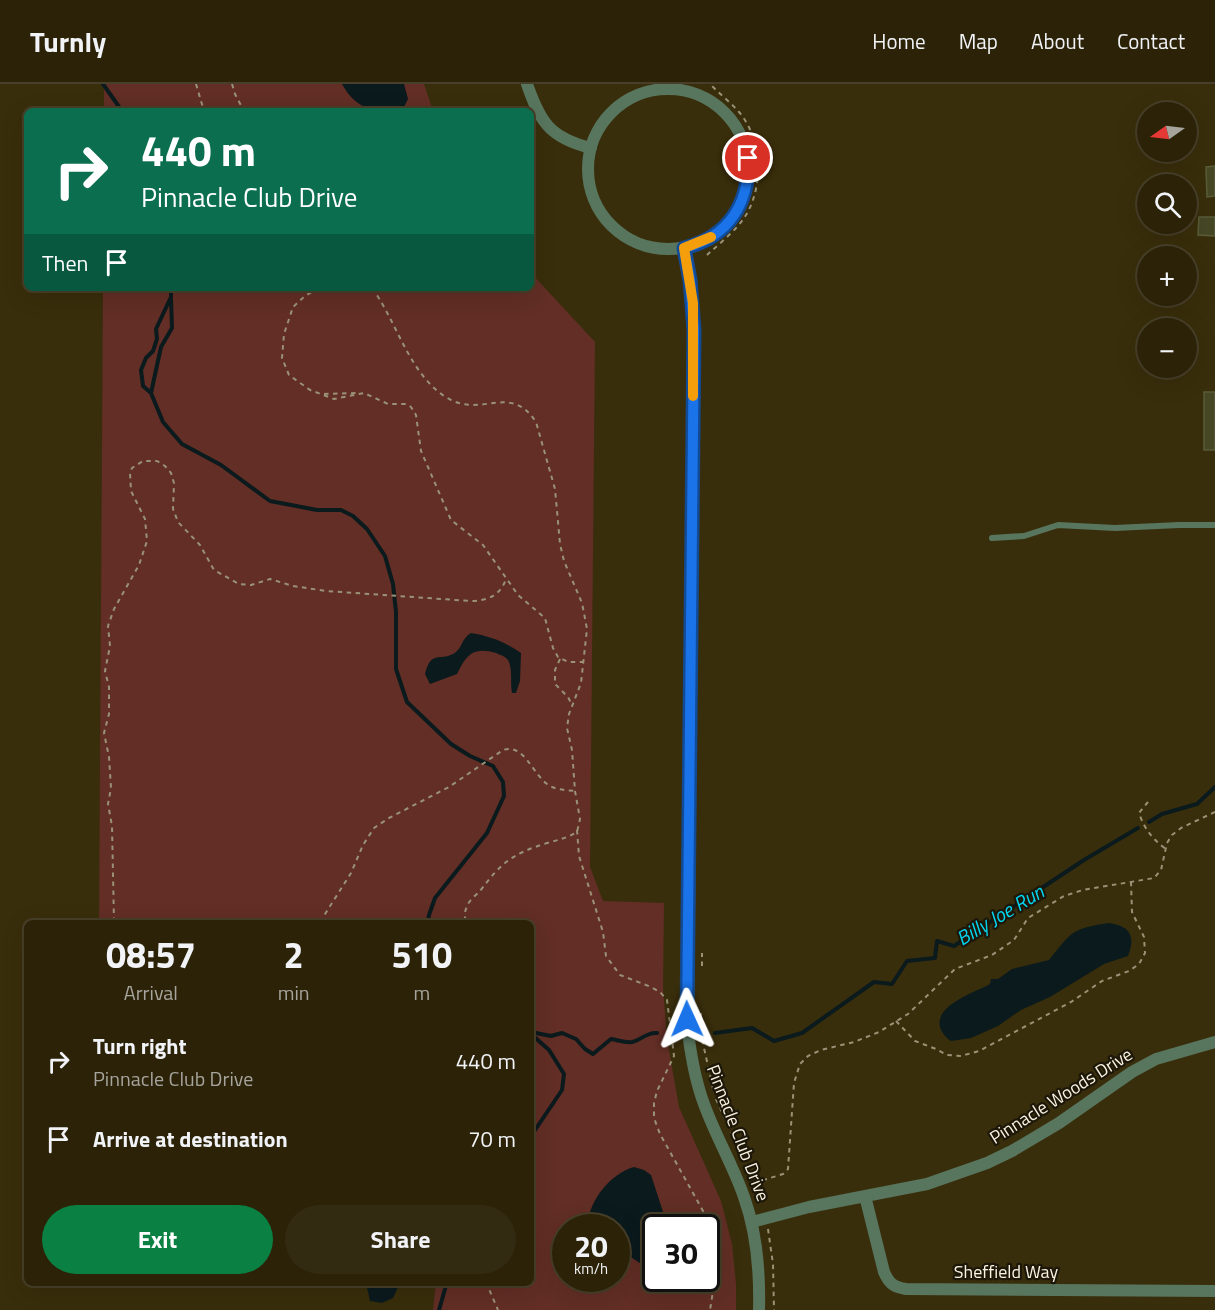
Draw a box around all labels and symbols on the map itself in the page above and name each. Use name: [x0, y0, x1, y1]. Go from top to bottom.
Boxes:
north arrow: [1137, 102, 1197, 162]
pin: [722, 132, 773, 183]
water label: Billy Joe Run: [950, 876, 1050, 953]
position arrow: [655, 987, 719, 1051]
street label: Pinnacle Woods Drive: [984, 1041, 1137, 1150]
street label: Pinnacle Club Drive: [700, 1061, 777, 1205]
speed limit sign: 30: [642, 1214, 720, 1292]
street label: Sheffield Way: [954, 1258, 1059, 1285]

